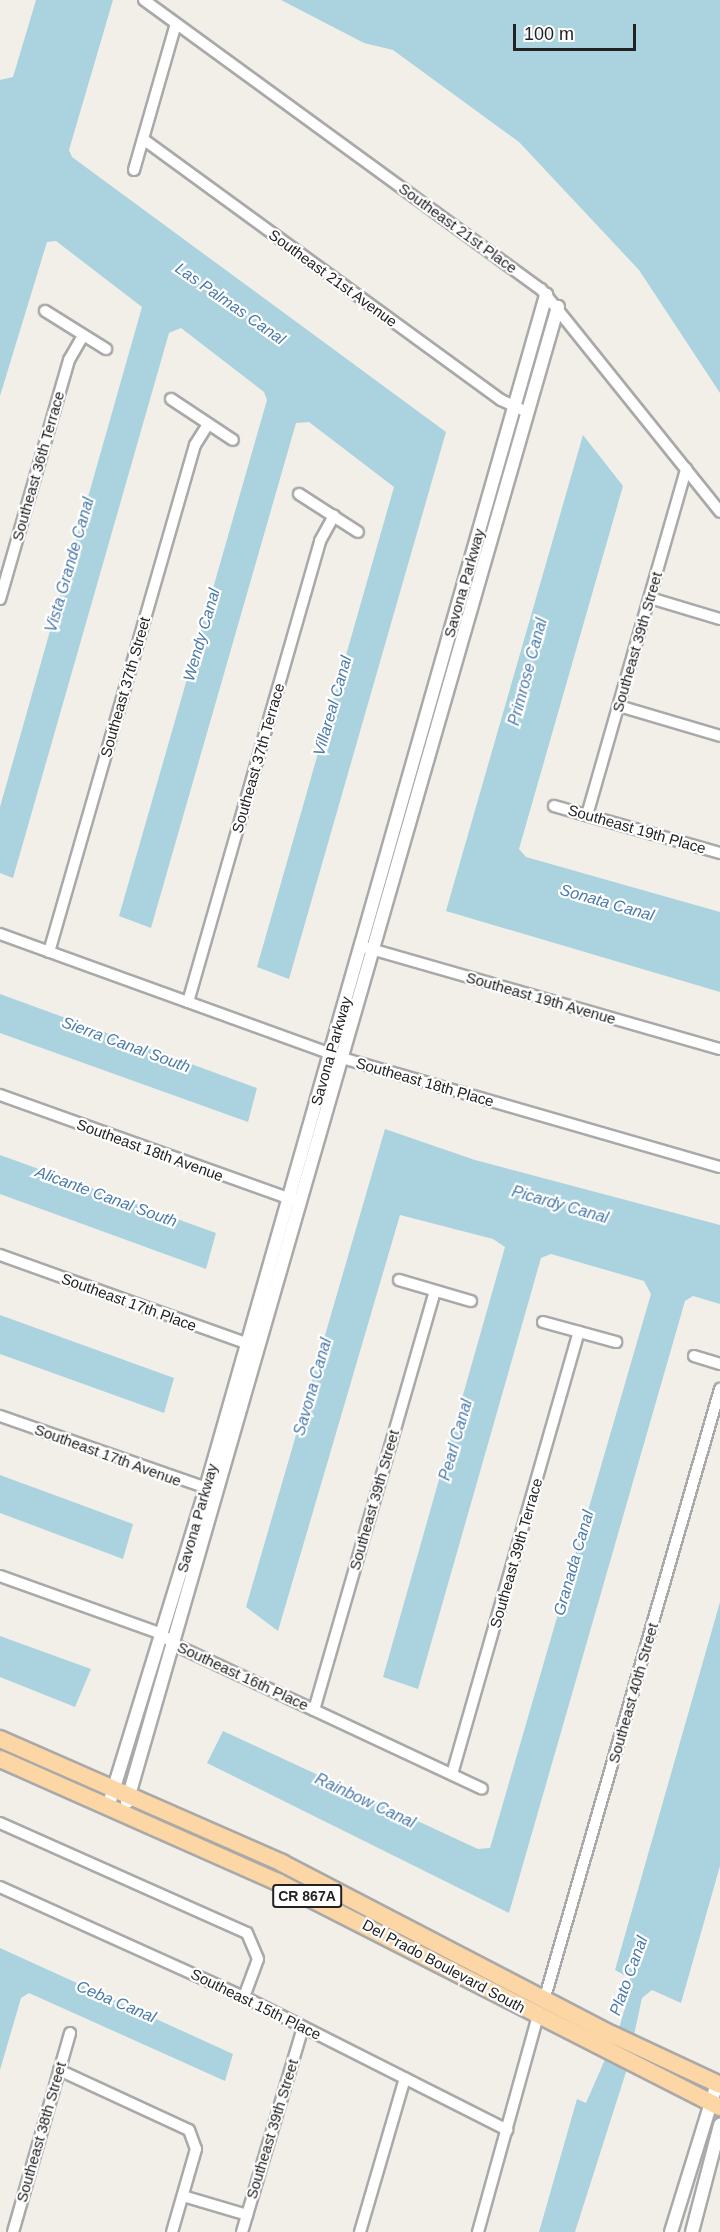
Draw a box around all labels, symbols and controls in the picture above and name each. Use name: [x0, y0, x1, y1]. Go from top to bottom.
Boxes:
scale bar: [516, 12, 639, 50]
text: 100 m: [524, 24, 574, 44]
street label: Southeast 21st Place: [395, 179, 521, 277]
street label: Southeast 21st Avenue: [265, 225, 401, 331]
water label: Las Palmas Canal: [171, 259, 289, 349]
street label: Southeast 36th Terrace: [8, 389, 68, 543]
water label: Vista Grande Canal: [42, 495, 98, 635]
street label: Savona Parkway: [440, 526, 488, 640]
street label: Southeast 39th Street: [608, 570, 666, 714]
water label: Wendy Canal: [180, 586, 224, 684]
street label: Southeast 37th Street: [96, 615, 154, 759]
water label: Primrose Canal: [504, 616, 552, 728]
water label: Villareal Canal: [310, 654, 356, 758]
street label: Southeast 37th Terrace: [228, 681, 288, 835]
street label: Southeast 19th Place: [566, 801, 708, 857]
water label: Sonata Canal: [558, 880, 656, 926]
street label: Southeast 19th Avenue: [464, 968, 618, 1028]
street label: Savona Parkway: [307, 994, 355, 1108]
water label: Sierra Canal South: [59, 1013, 193, 1077]
street label: Southeast 18th Place: [354, 1054, 496, 1110]
street label: Southeast 18th Avenue: [74, 1115, 226, 1185]
water label: Alicante Canal South: [33, 1162, 179, 1232]
water label: Picardy Canal: [509, 1182, 611, 1228]
street label: Southeast 17th Place: [59, 1269, 199, 1335]
water label: Savona Canal: [290, 1336, 336, 1438]
water label: Pearl Canal: [435, 1397, 477, 1483]
street label: Southeast 17th Avenue: [32, 1420, 184, 1490]
street label: Southeast 39th Street: [345, 1428, 403, 1572]
street label: Savona Parkway: [173, 1461, 221, 1575]
street label: Southeast 39th Terrace: [486, 1476, 546, 1630]
water label: Granada Canal: [550, 1508, 598, 1618]
street label: Southeast 40th Street: [604, 1621, 662, 1765]
street label: Southeast 16th Place: [175, 1638, 311, 1714]
water label: Rainbow Canal: [312, 1769, 418, 1833]
road number: CR 867A: [271, 1885, 343, 1907]
street label: Del Prado Boulevard South: [360, 1915, 528, 2017]
water label: Plato Canal: [606, 1934, 652, 2018]
street label: Southeast 15th Place: [188, 1965, 324, 2043]
water label: Ceba Canal: [73, 1977, 159, 2027]
street label: Southeast 39th Street: [242, 2057, 302, 2201]
street label: Southeast 38th Street: [12, 2060, 70, 2204]

